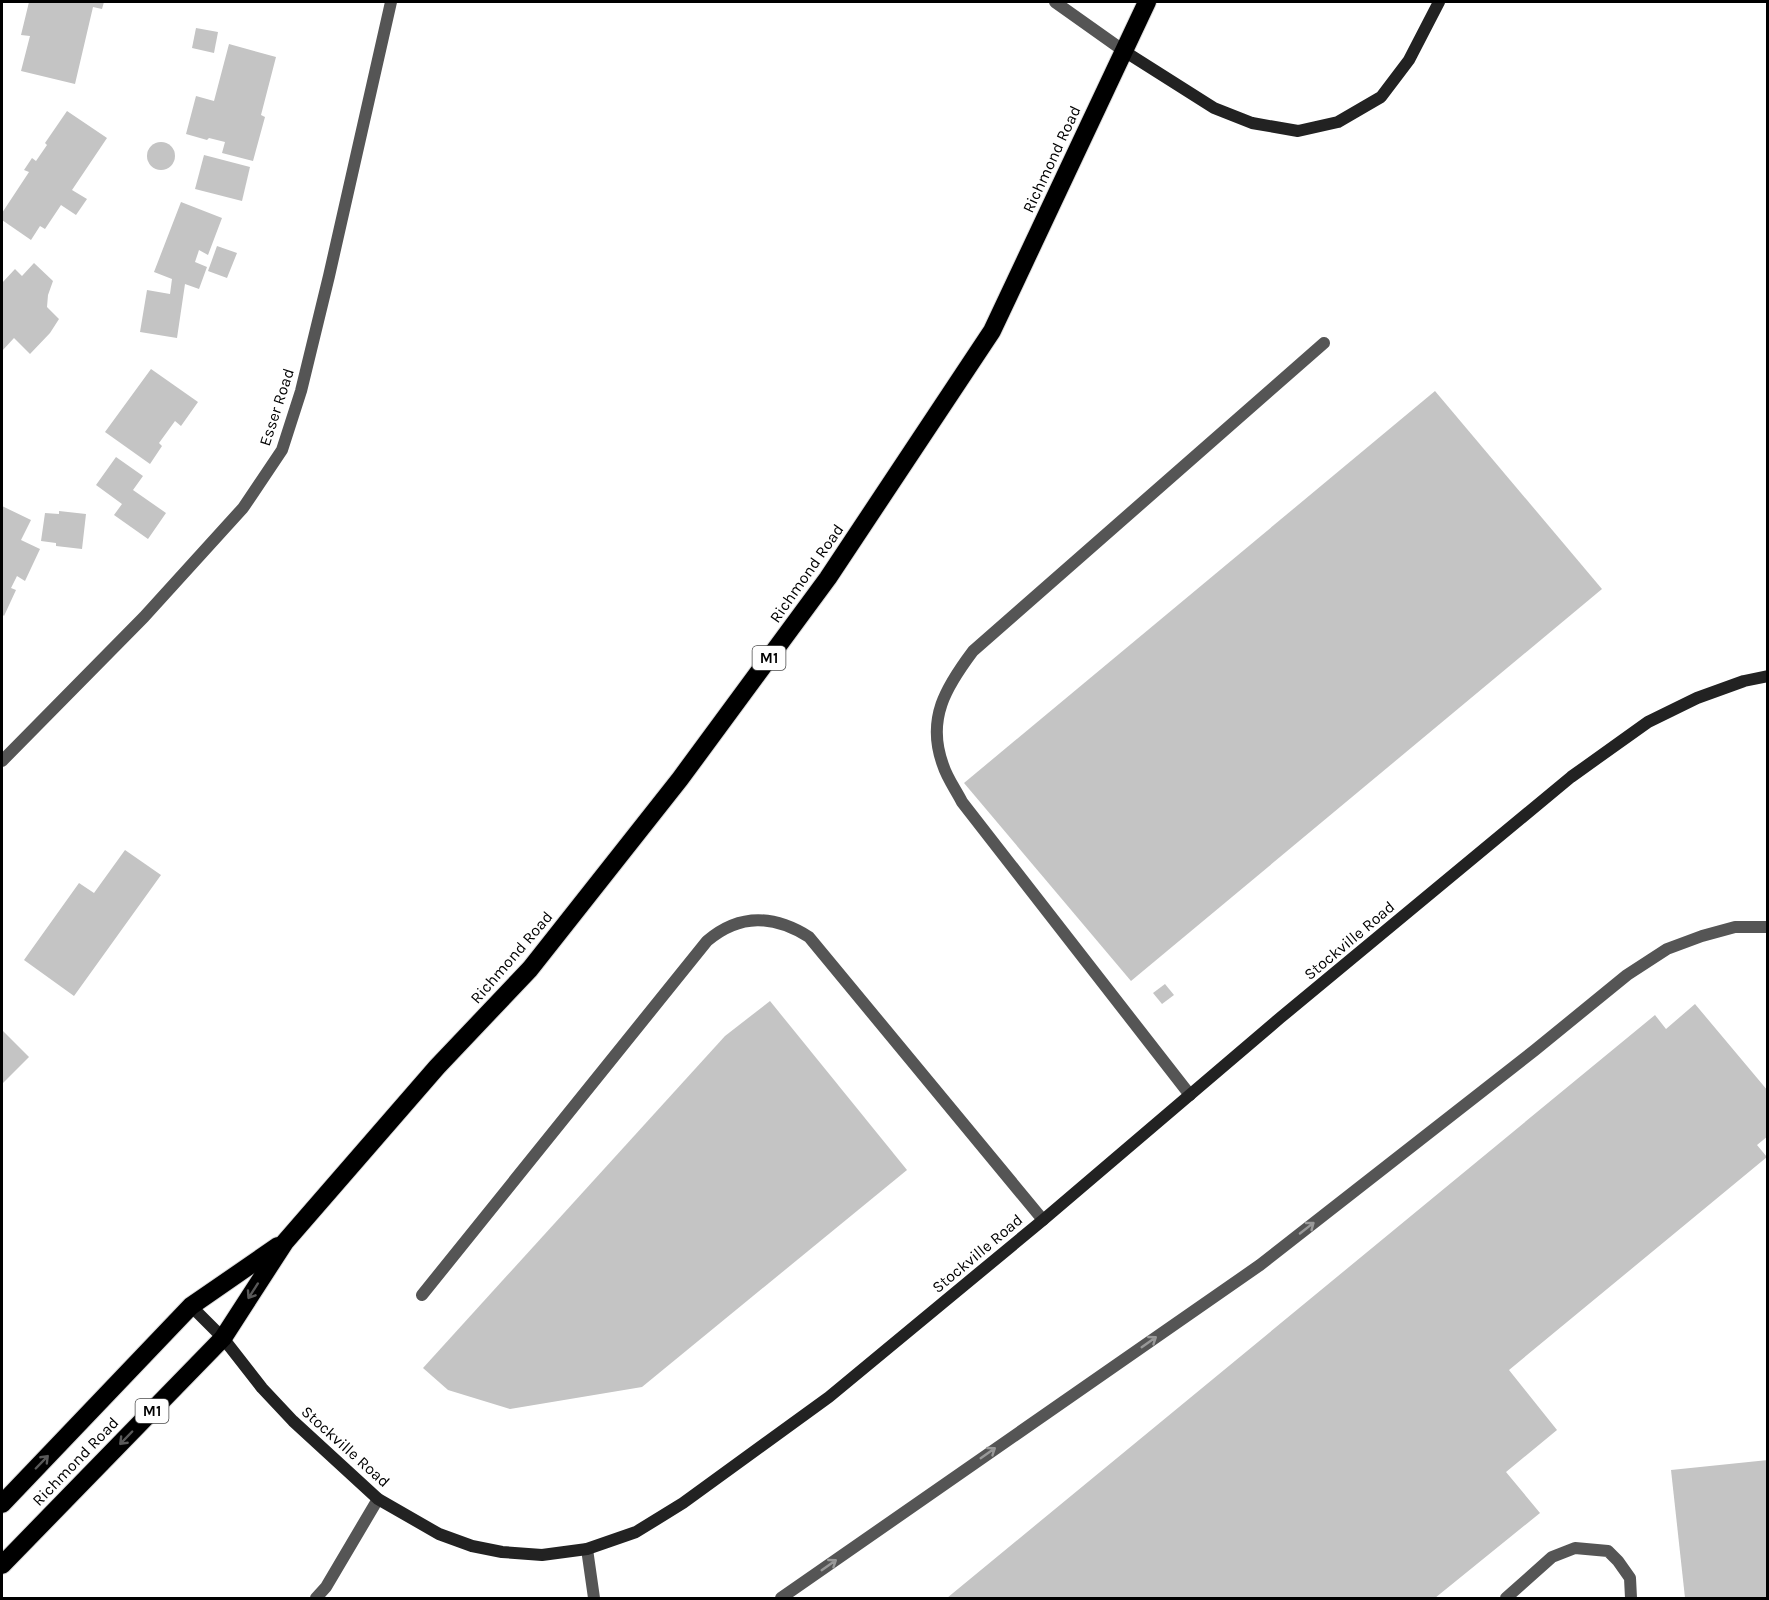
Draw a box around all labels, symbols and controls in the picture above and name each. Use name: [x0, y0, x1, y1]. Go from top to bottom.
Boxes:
street label: Richmond Road: [1018, 103, 1085, 216]
street label: Esser Road: [255, 366, 298, 448]
street label: Richmond Road: [765, 520, 847, 626]
road number: M1: [752, 646, 786, 670]
street label: Stockville Road: [1300, 897, 1398, 984]
street label: Richmond Road: [466, 907, 557, 1007]
street label: Stockville Road: [928, 1210, 1026, 1297]
one-way arrow: [1298, 1222, 1314, 1235]
one-way arrow: [247, 1282, 259, 1299]
one-way arrow: [1140, 1336, 1156, 1348]
road number: M1: [136, 1399, 168, 1423]
street label: Stockville Road: [298, 1402, 394, 1491]
street label: Richmond Road: [28, 1413, 122, 1510]
one-way arrow: [118, 1430, 133, 1445]
one-way arrow: [980, 1447, 996, 1459]
one-way arrow: [35, 1455, 49, 1470]
one-way arrow: [820, 1559, 836, 1571]

